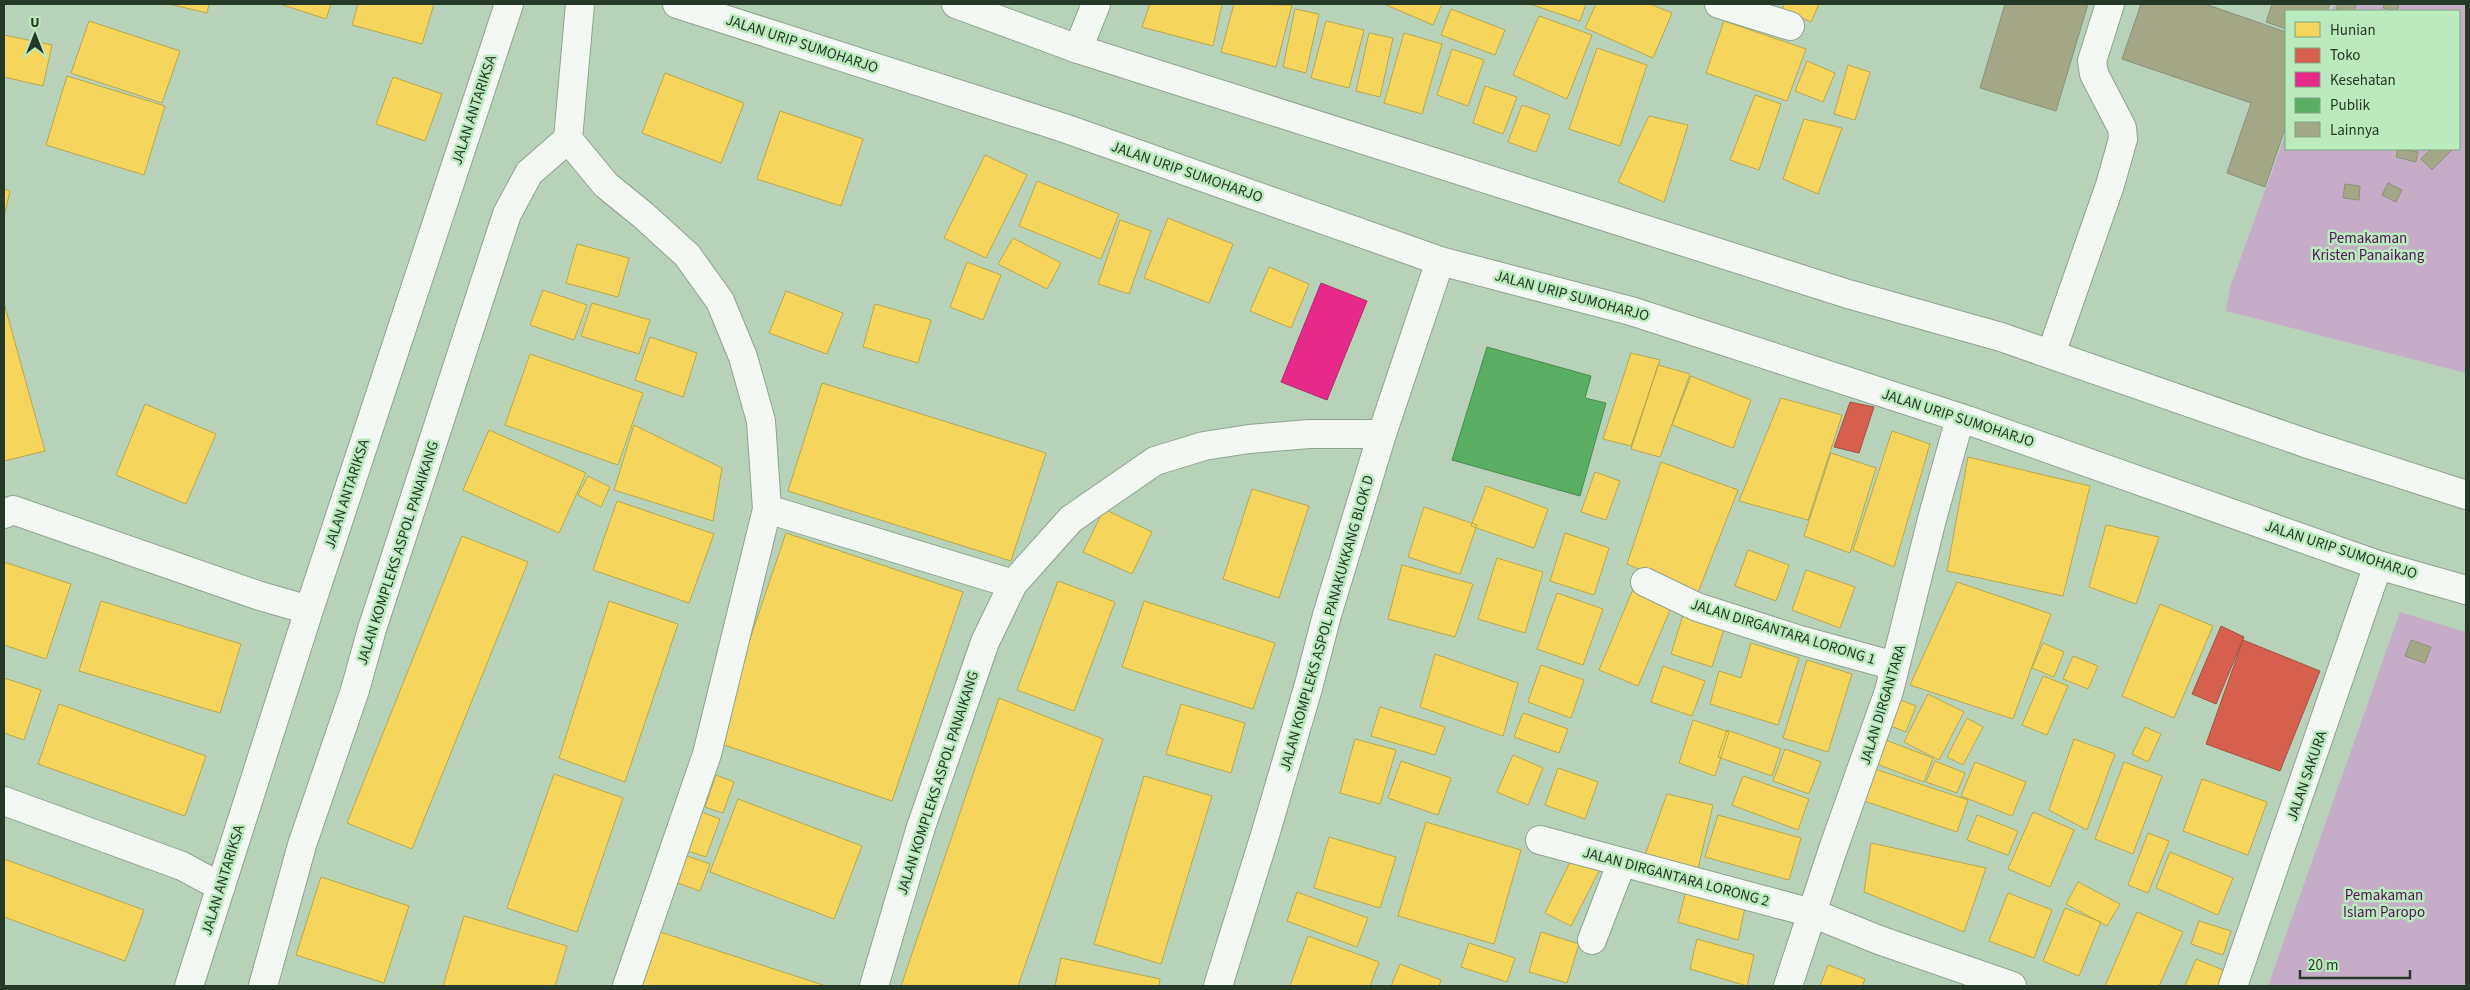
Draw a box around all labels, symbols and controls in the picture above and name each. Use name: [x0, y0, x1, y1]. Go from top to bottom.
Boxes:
street label: JALAN URIP SUMOHARJO: [723, 9, 881, 79]
north arrow: [10, 10, 60, 60]
legend: [2285, 10, 2460, 150]
text: U: [30, 13, 40, 33]
text: Hunian: [2330, 20, 2376, 41]
text: Toko: [2330, 45, 2360, 66]
street label: JALAN ANTARIKSA: [446, 52, 502, 168]
text: Kesehatan: [2330, 70, 2396, 91]
text: Publik: [2330, 95, 2370, 116]
text: Lainnya: [2330, 120, 2379, 141]
street label: JALAN URIP SUMOHARJO: [1108, 136, 1266, 208]
park label: Pemakaman Kristen Panaikang: [2312, 228, 2425, 266]
street label: JALAN URIP SUMOHARJO: [1492, 265, 1652, 327]
street label: JALAN URIP SUMOHARJO: [1879, 383, 2037, 453]
street label: JALAN ANTARIKSA: [319, 436, 375, 552]
street label: JALAN KOMPLEKS ASPOL PANAIKANG: [352, 438, 444, 668]
street label: JALAN KOMPLEKS ASPOL PANAKUKKANG BLOK D: [1275, 473, 1379, 773]
street label: JALAN URIP SUMOHARJO: [2262, 515, 2420, 585]
street label: JALAN DIRGANTARA LORONG 1: [1688, 594, 1878, 670]
street label: JALAN DIRGANTARA: [1855, 642, 1911, 768]
street label: JALAN KOMPLEKS ASPOL PANAIKANG: [892, 668, 984, 898]
street label: JALAN SAKURA: [2282, 727, 2333, 824]
street label: JALAN ANTARIKSA: [196, 822, 250, 938]
street label: JALAN DIRGANTARA LORONG 2: [1580, 842, 1772, 912]
park label: Pemakaman Islam Paropo: [2343, 885, 2425, 923]
scale bar: [2300, 948, 2410, 980]
text: 20 m: [2308, 955, 2338, 976]

